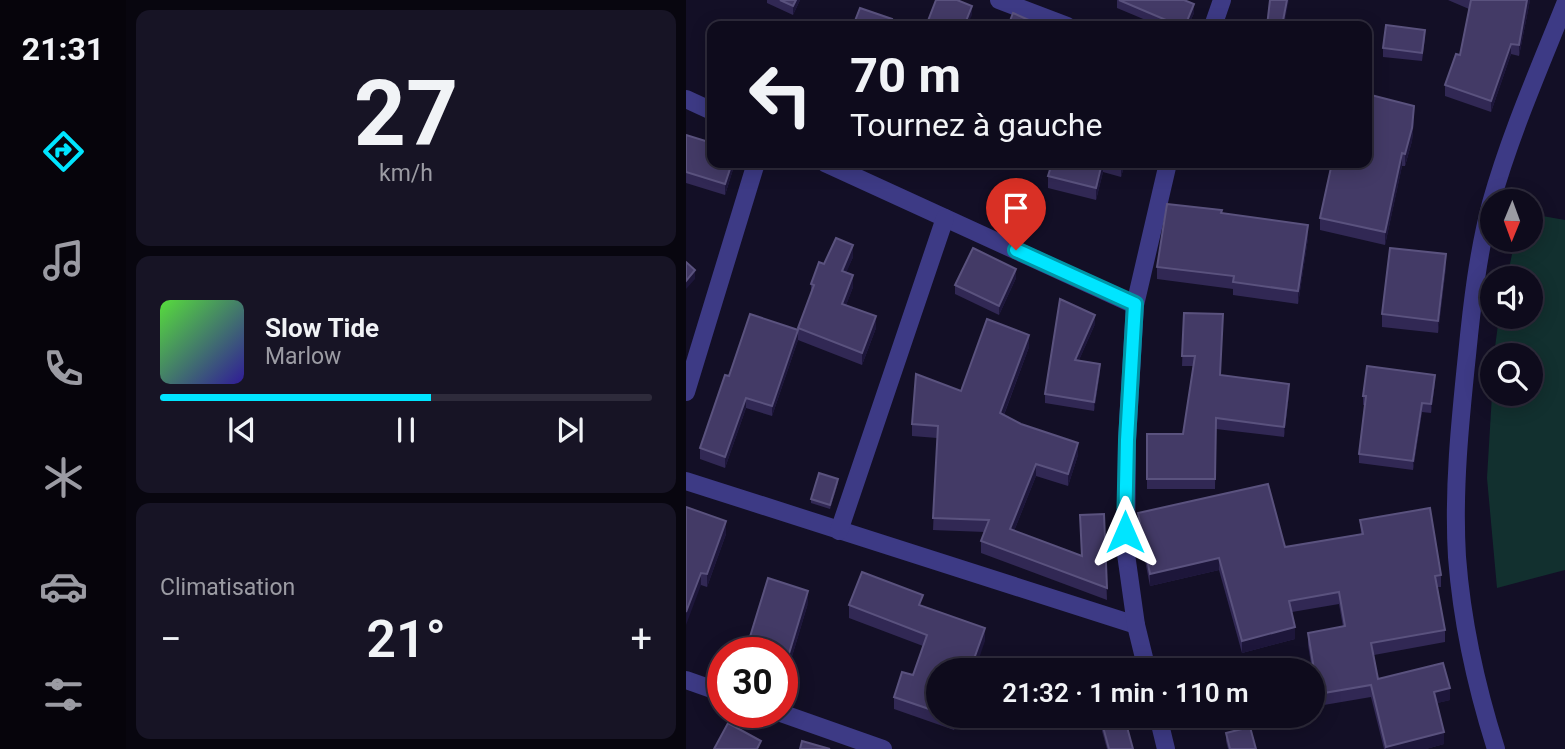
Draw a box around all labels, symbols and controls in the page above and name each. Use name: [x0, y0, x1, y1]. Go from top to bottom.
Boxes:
text: 21:31: [22, 30, 104, 68]
text: 70 m: [850, 47, 961, 104]
icon: left: [735, 49, 826, 140]
text: 27: [354, 61, 458, 167]
text: Tournez à gauche: [850, 106, 1102, 144]
icon: directions: [39, 127, 88, 176]
text: km/h: [379, 160, 433, 187]
pin: [986, 178, 1046, 250]
icon: arrive: [997, 189, 1035, 227]
north arrow: [1480, 189, 1544, 252]
map controls: [1480, 189, 1543, 406]
icon: music: [39, 236, 88, 285]
button: sound: [1480, 266, 1543, 329]
text: Slow Tide: [265, 313, 379, 343]
text: Marlow: [265, 343, 341, 370]
button: search: [1480, 343, 1543, 406]
icon: phone: [39, 344, 88, 393]
icon: previous: [223, 411, 261, 449]
icon: pause: [387, 411, 425, 449]
icon: next: [551, 411, 589, 449]
icon: climate: [39, 453, 88, 502]
position arrow: [1088, 495, 1162, 569]
icon: car: [39, 562, 88, 611]
text: Climatisation: [160, 574, 295, 601]
text: 21°: [366, 609, 446, 670]
text: −: [160, 617, 182, 661]
text: +: [630, 617, 652, 661]
speed limit sign: 30: [707, 637, 798, 728]
icon: filters: [39, 670, 88, 719]
text: 21:32 · 1 min · 110 m: [1002, 678, 1249, 708]

